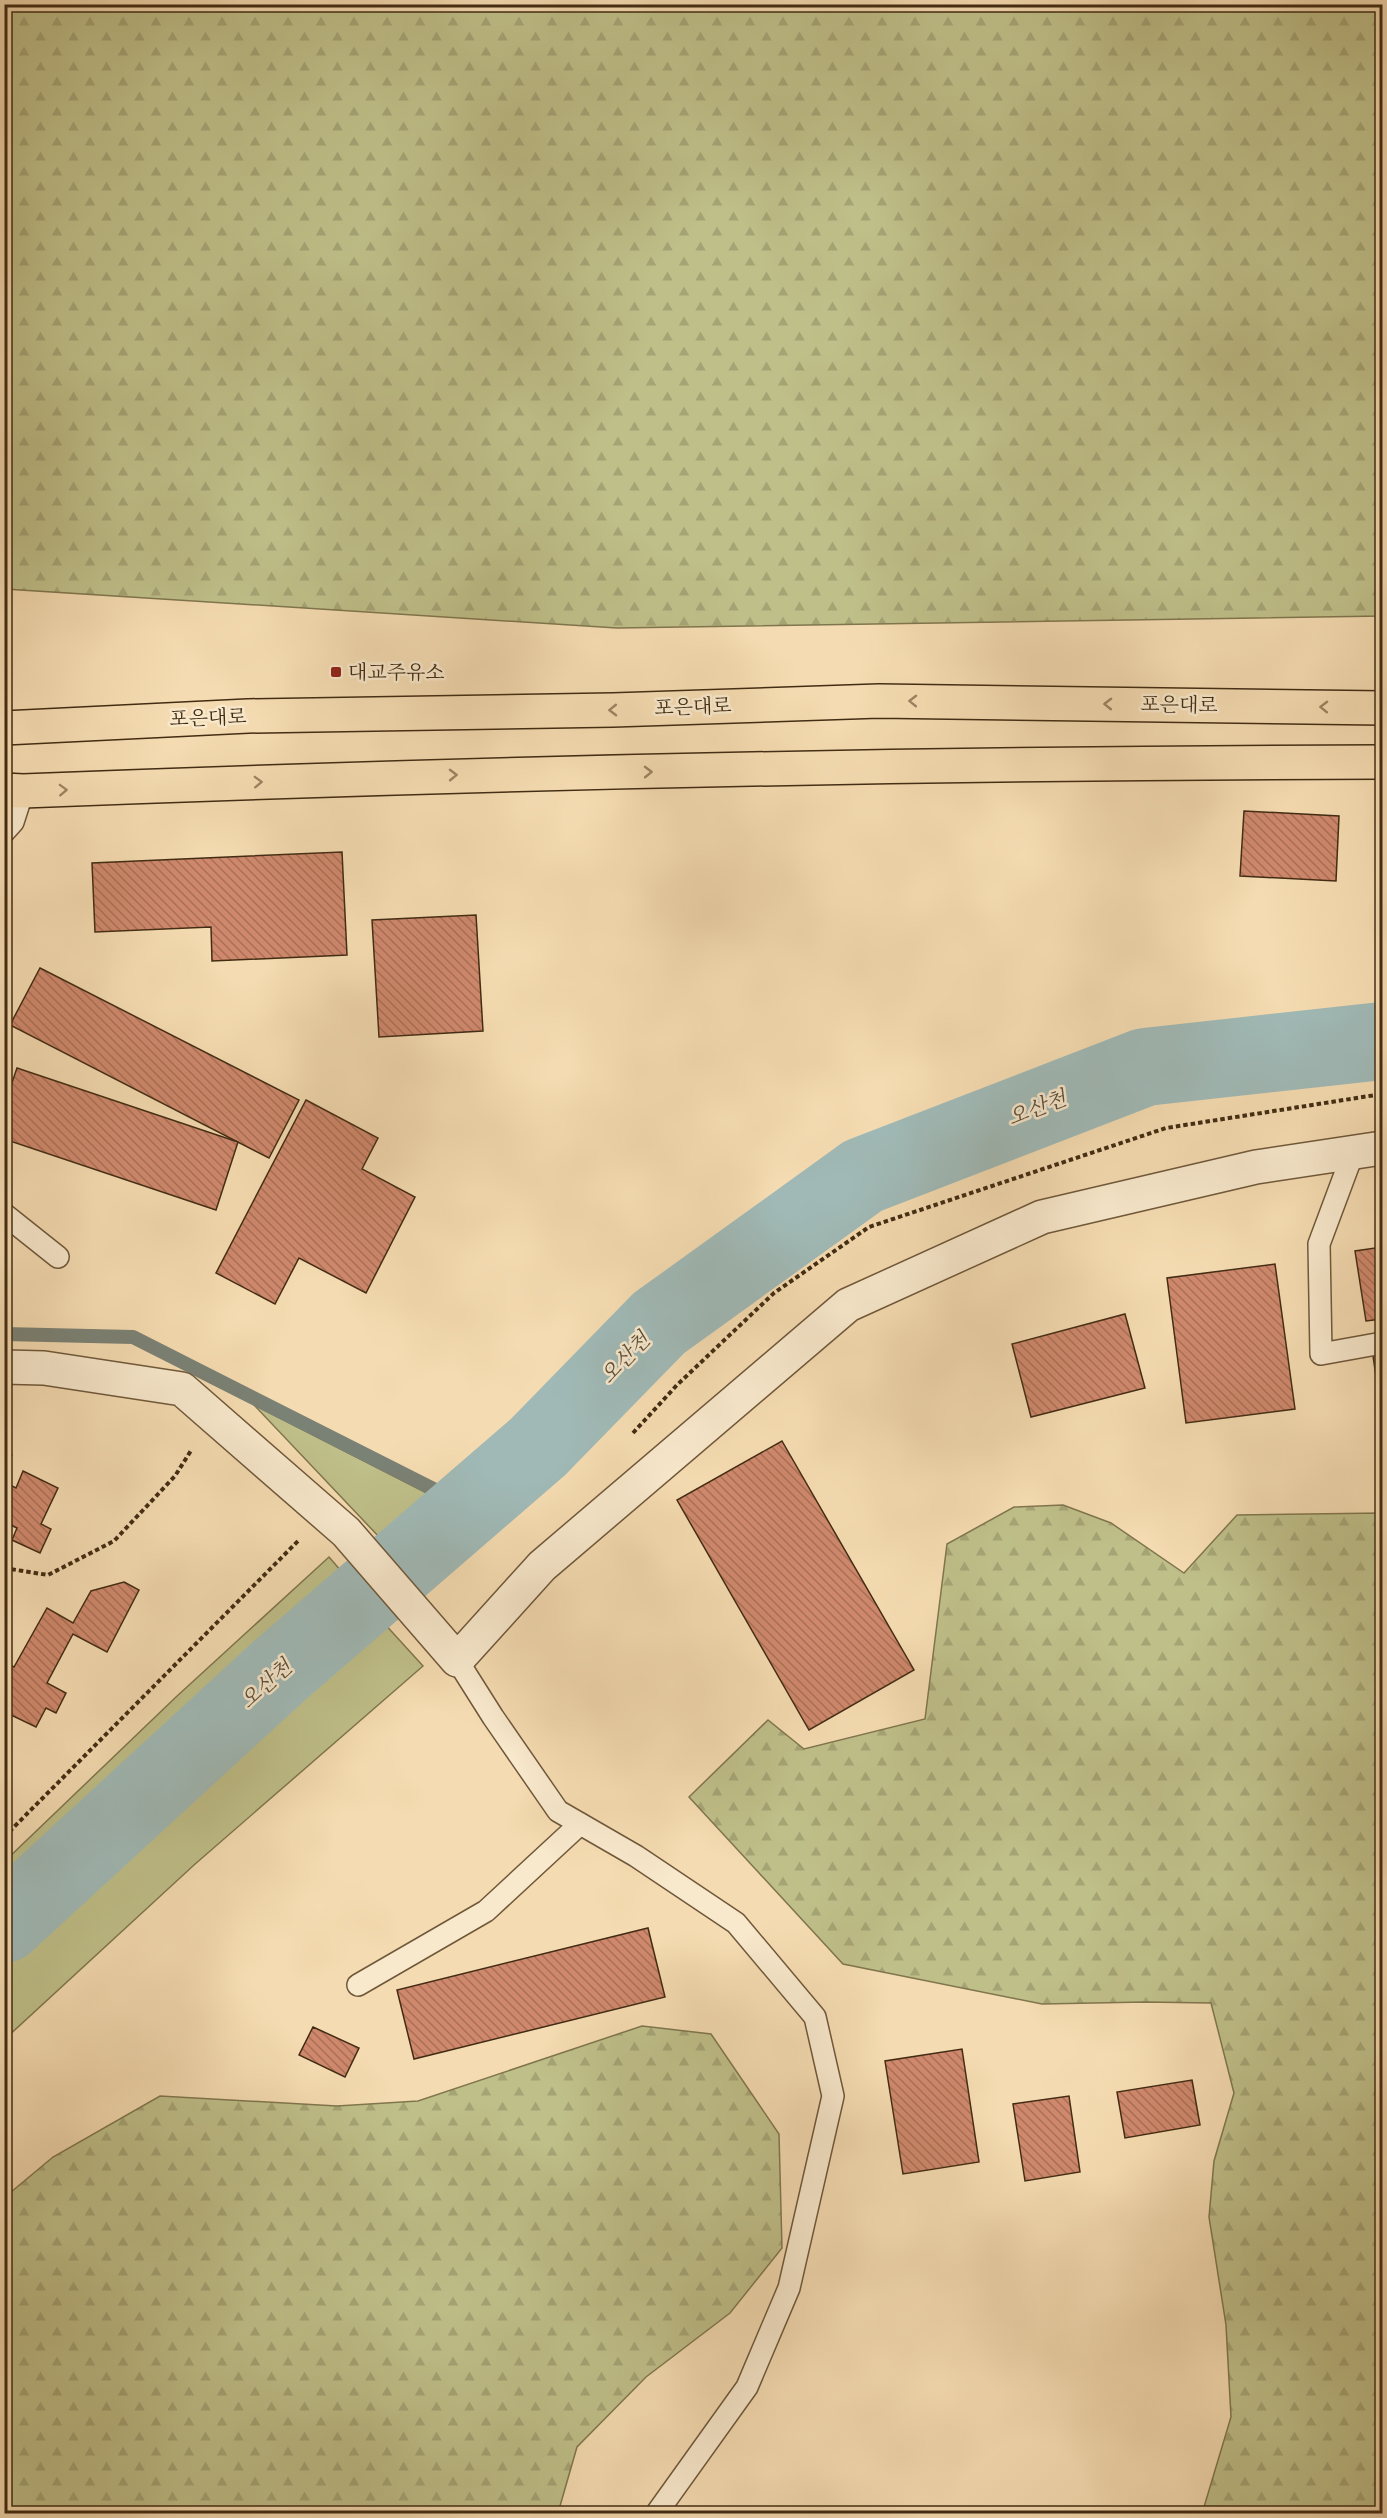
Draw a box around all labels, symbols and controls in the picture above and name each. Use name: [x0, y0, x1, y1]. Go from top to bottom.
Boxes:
place label: 대교주유소: [348, 661, 445, 684]
marker: 대교주유소: [329, 665, 343, 679]
street label: 포은대로: [1140, 693, 1218, 717]
street label: 포은대로: [654, 694, 732, 720]
one-way arrow: [909, 695, 918, 708]
one-way arrow: [1104, 698, 1113, 710]
one-way arrow: [1320, 701, 1329, 713]
one-way arrow: [609, 703, 618, 716]
street label: 포은대로: [169, 705, 247, 731]
one-way arrow: [643, 766, 652, 778]
one-way arrow: [448, 769, 457, 782]
one-way arrow: [253, 775, 262, 788]
one-way arrow: [58, 783, 67, 796]
water label: 오산천: [1004, 1085, 1071, 1130]
water label: 오산천: [595, 1327, 656, 1388]
water label: 오산천: [235, 1654, 298, 1713]

